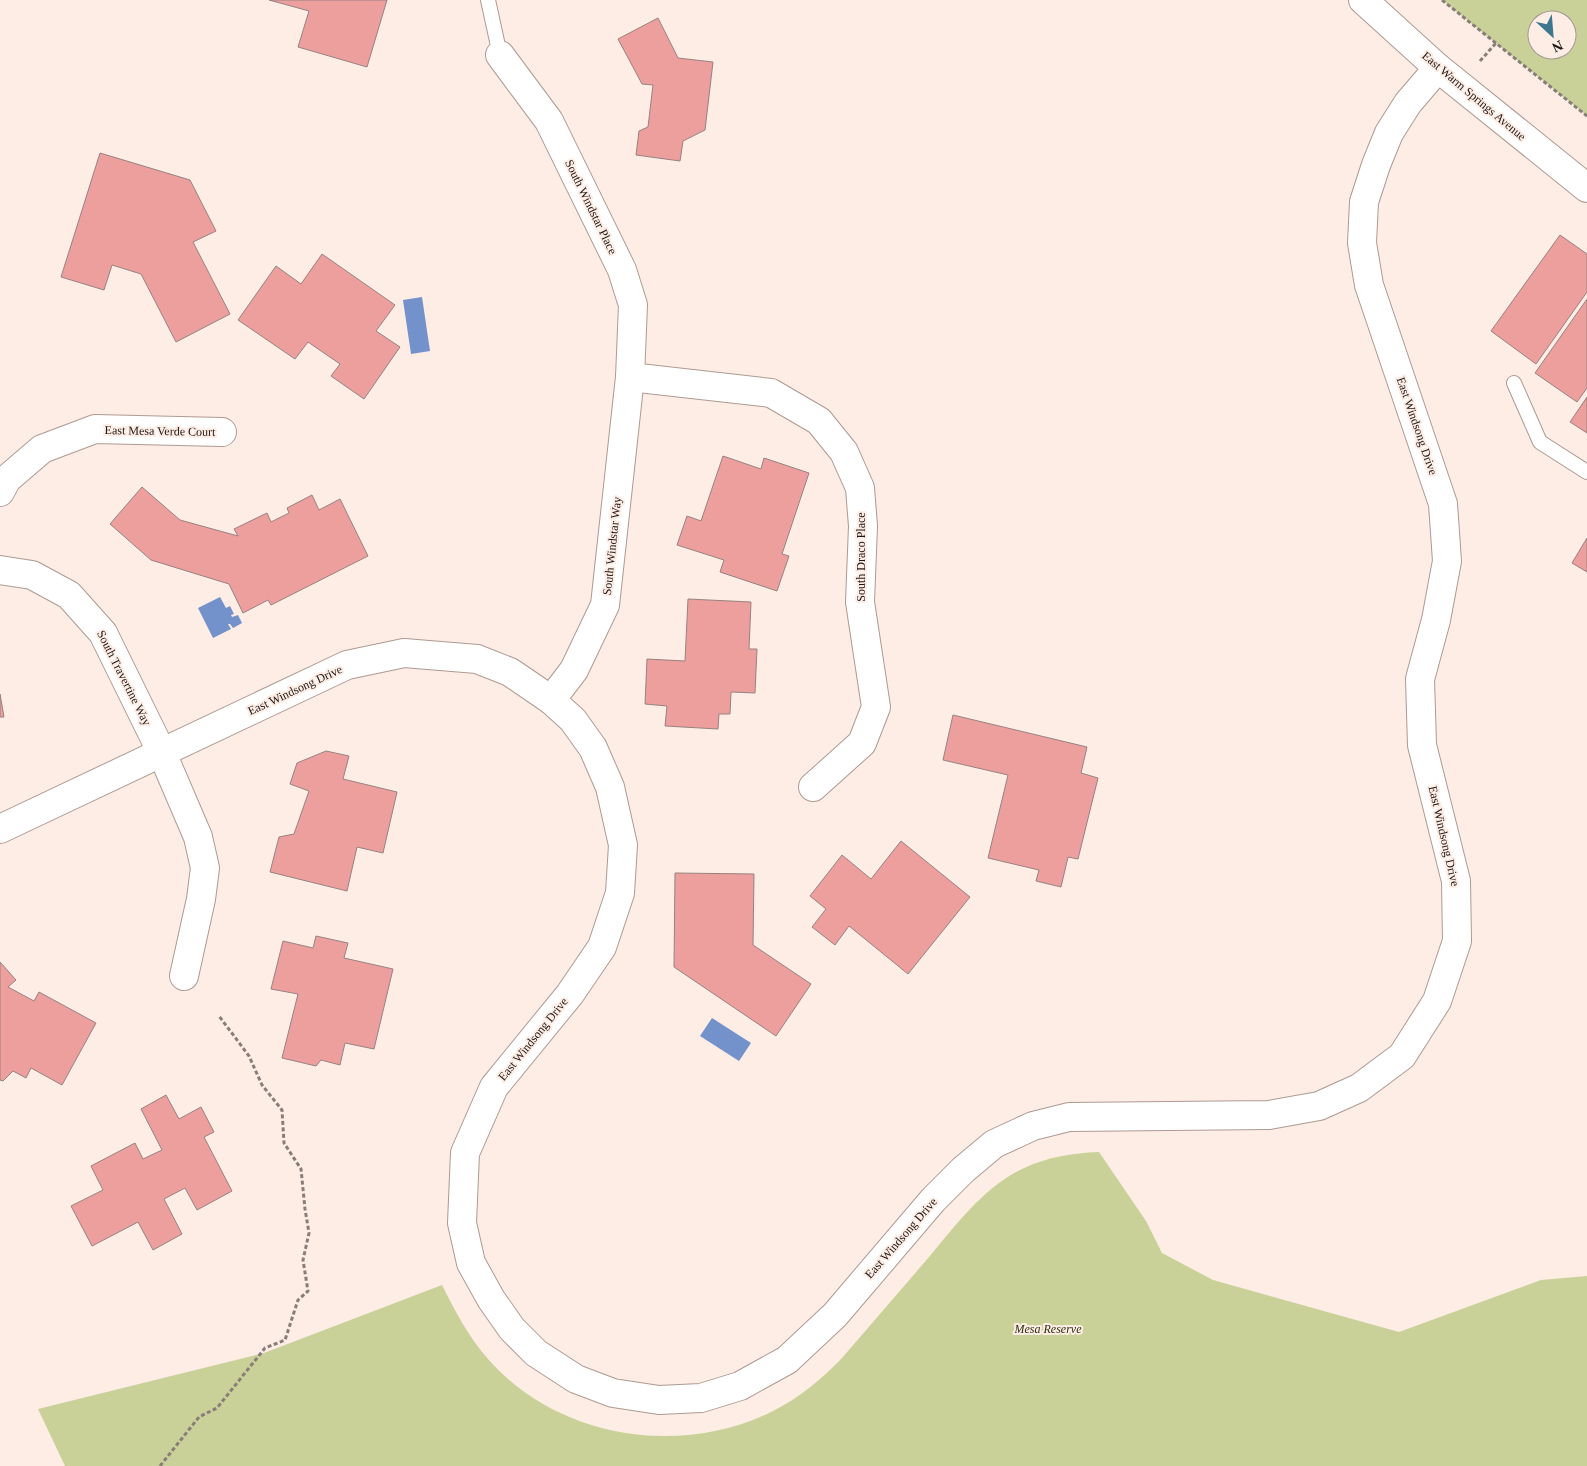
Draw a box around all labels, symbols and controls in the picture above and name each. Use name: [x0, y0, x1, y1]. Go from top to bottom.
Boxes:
north arrow: [1527, 10, 1577, 60]
text: N: [1550, 37, 1565, 55]
street label: East Warm Springs Avenue: [1419, 49, 1529, 143]
street label: South Windstar Place: [562, 158, 620, 256]
street label: East Windsong Drive: [1394, 375, 1440, 477]
street label: East Mesa Verde Court: [105, 423, 216, 439]
street label: South Windstar Way: [600, 496, 624, 596]
street label: South Draco Place: [854, 512, 868, 602]
street label: South Travertine Way: [94, 628, 154, 728]
street label: East Windsong Drive: [246, 662, 344, 718]
street label: East Windsong Drive: [1426, 784, 1462, 888]
street label: East Windsong Drive: [495, 995, 571, 1083]
street label: East Windsong Drive: [862, 1195, 940, 1281]
park label: Mesa Reserve: [1014, 1322, 1082, 1336]

